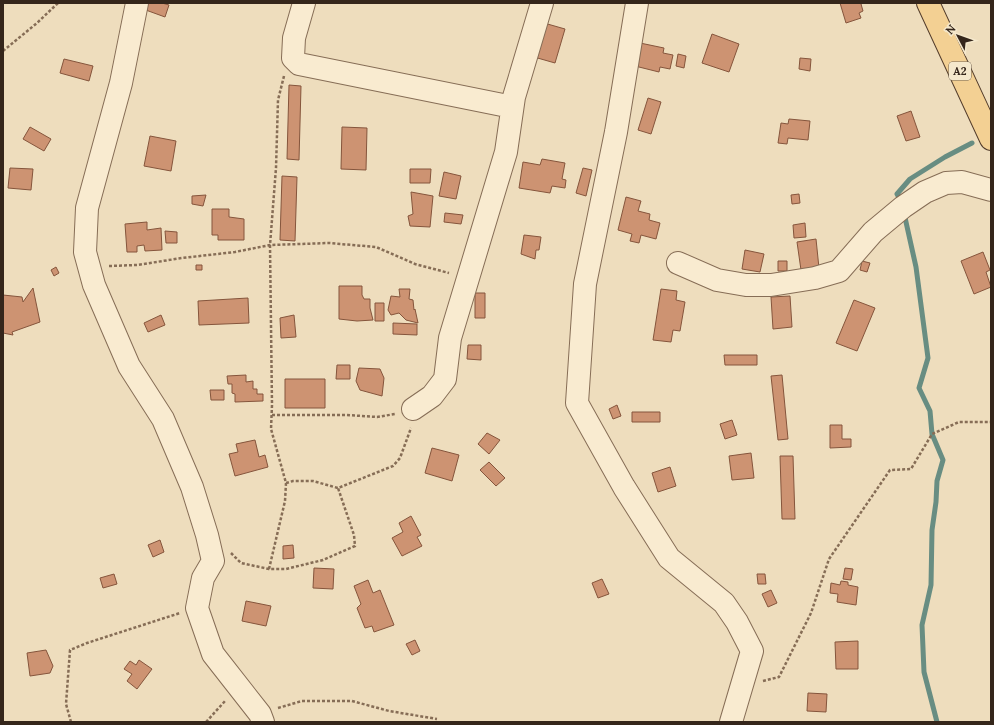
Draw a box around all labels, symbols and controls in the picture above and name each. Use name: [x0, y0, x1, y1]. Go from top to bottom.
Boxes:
north arrow: [938, 16, 978, 56]
text: N: [942, 21, 959, 37]
road number: A2: [949, 62, 971, 80]

